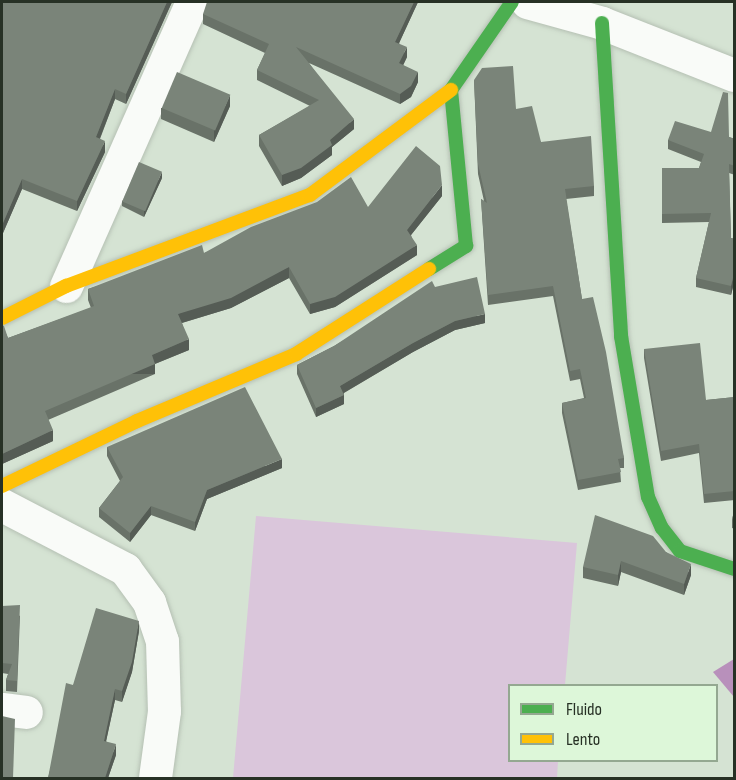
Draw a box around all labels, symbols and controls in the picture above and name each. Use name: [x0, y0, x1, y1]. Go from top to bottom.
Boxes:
legend: [508, 684, 718, 762]
text: Fluido: [566, 699, 602, 720]
text: Lento: [566, 729, 600, 750]

